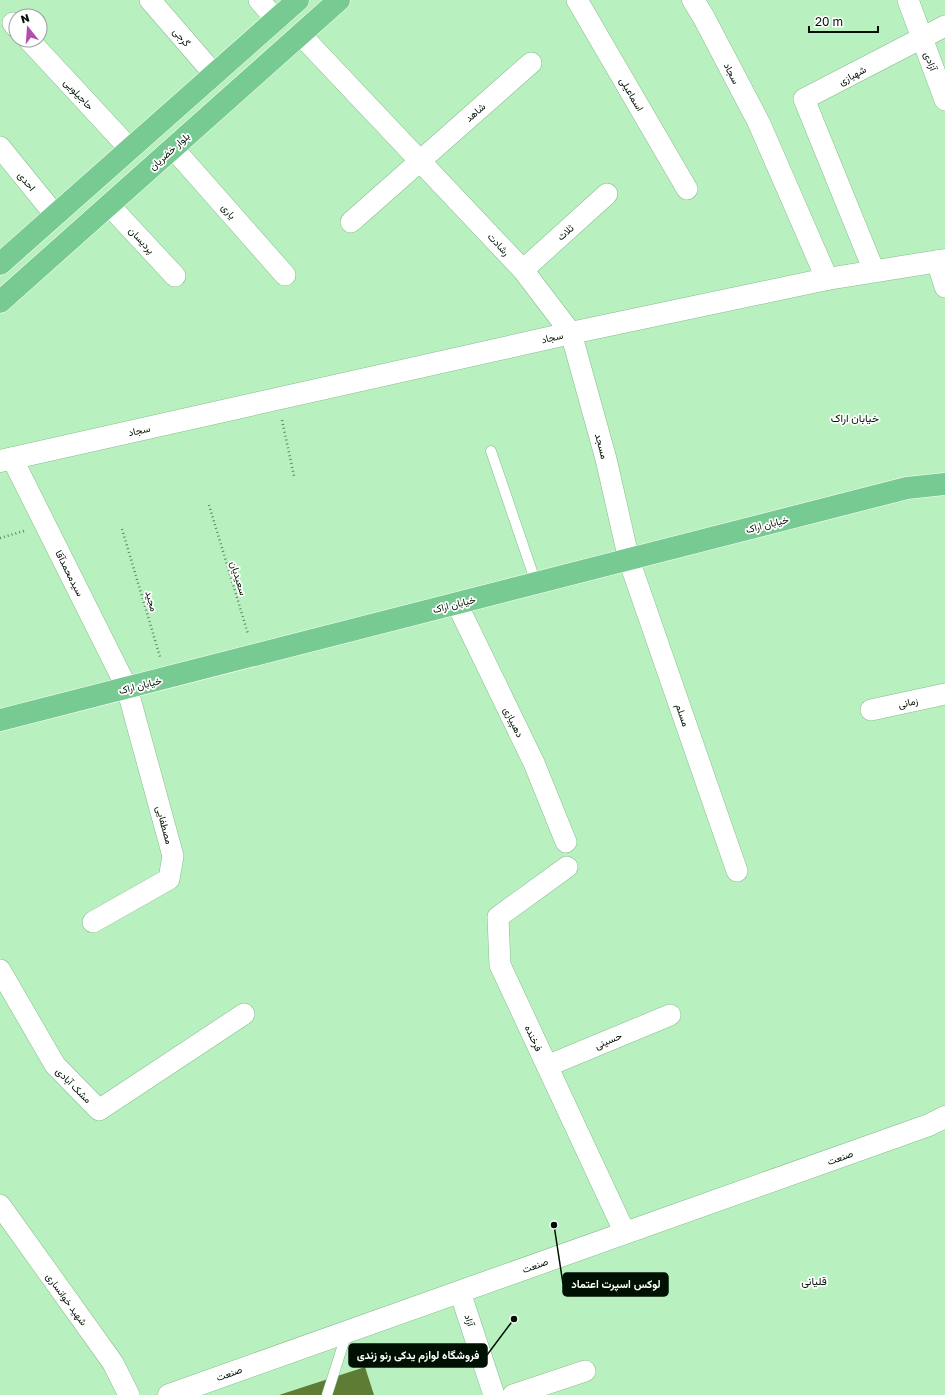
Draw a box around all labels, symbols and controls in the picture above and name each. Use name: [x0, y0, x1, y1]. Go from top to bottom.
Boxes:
north arrow: [8, 8, 48, 48]
scale bar: [809, 8, 878, 34]
text: N: [19, 11, 31, 25]
text: 20 m: [815, 14, 843, 29]
street label: گرجی: [170, 25, 194, 50]
street label: آزادی: [921, 50, 940, 73]
street label: سجاد: [721, 60, 742, 86]
street label: شهبازی: [836, 63, 868, 88]
street label: اسماعیلی: [617, 75, 646, 114]
street label: حاجیلویی: [61, 76, 97, 113]
street label: شاهد: [462, 100, 488, 124]
street label: بلوار خضریان: [146, 130, 192, 173]
street label: احدی: [15, 169, 38, 194]
street label: یاری: [218, 201, 239, 222]
street label: ثلاث: [554, 221, 576, 243]
street label: پردیسان: [125, 224, 157, 257]
street label: رشادت: [485, 230, 512, 259]
street label: سجاد: [540, 329, 564, 346]
district label: خیابان اراک: [831, 411, 879, 425]
street label: سجاد: [127, 422, 151, 439]
street label: مسجد: [592, 432, 611, 460]
street label: خیابان اراک: [744, 513, 790, 536]
street label: سیدمحمدآقا: [52, 548, 87, 599]
street label: سعیدیان: [227, 559, 250, 597]
street label: مجید: [142, 589, 161, 613]
street label: خیابان اراک: [431, 593, 477, 616]
street label: خیابان اراک: [117, 674, 163, 697]
street label: زمانی: [897, 694, 919, 711]
street label: مسلم: [673, 702, 692, 728]
street label: دهپیازی: [500, 705, 527, 740]
street label: مصطفایی: [153, 804, 176, 846]
street label: فرخنده: [522, 1023, 545, 1054]
street label: حسینی: [592, 1029, 624, 1052]
street label: مشک آبادی: [53, 1065, 94, 1106]
street label: صنعت: [825, 1147, 855, 1167]
street label: صنعت: [520, 1255, 550, 1275]
street label: شهید خوانساری: [43, 1270, 90, 1328]
callout: لوکس اسپرت اعتماد: [563, 1273, 668, 1296]
district label: قلیانی: [801, 1274, 827, 1288]
text: لوکس اسپرت اعتماد: [571, 1277, 661, 1292]
street label: آزاد: [461, 1312, 478, 1329]
callout: فروشگاه لوازم یدکی رنو زندی: [349, 1344, 487, 1367]
text: فروشگاه لوازم یدکی رنو زندی: [357, 1348, 479, 1363]
street label: صنعت: [214, 1363, 244, 1383]

